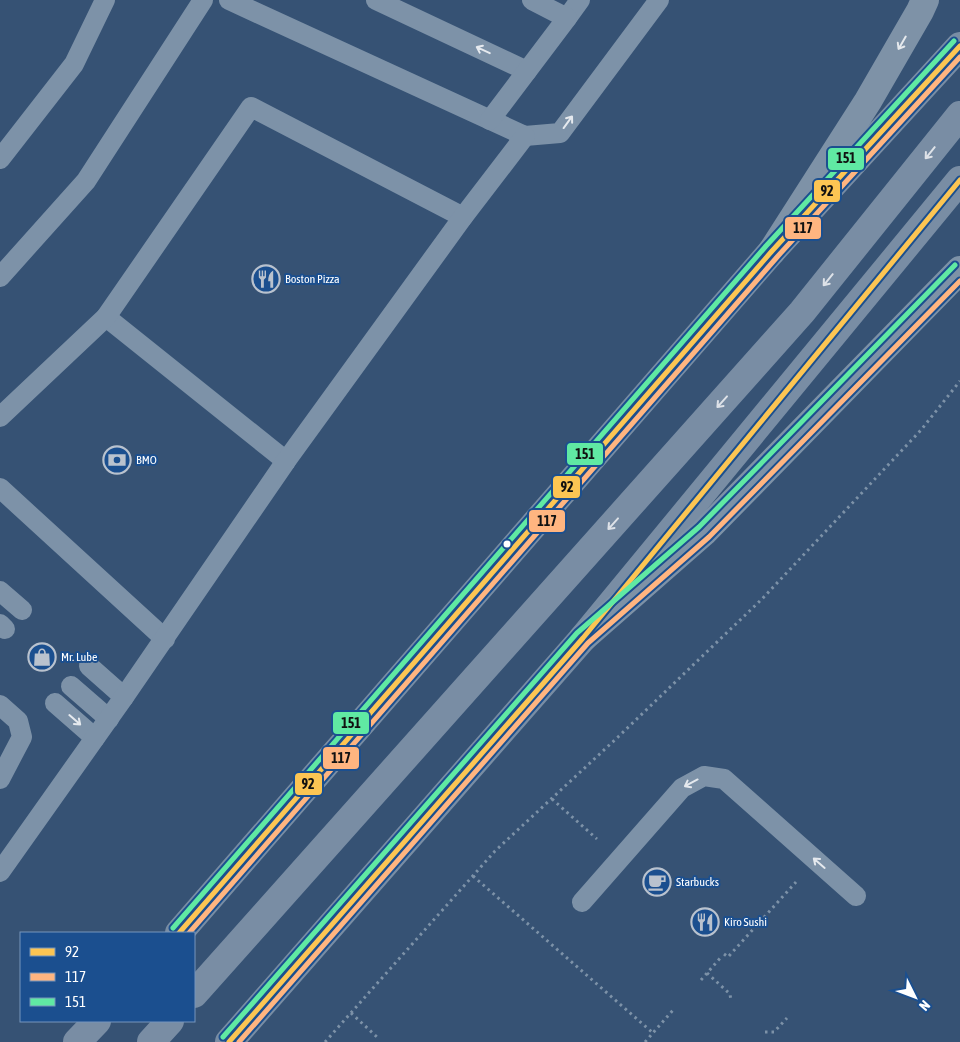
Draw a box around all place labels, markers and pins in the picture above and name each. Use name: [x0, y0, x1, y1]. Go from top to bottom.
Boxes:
restaurant icon: Boston Pizza: [251, 264, 281, 294]
place label: Boston Pizza: [285, 272, 340, 286]
bank icon: BMO: [102, 445, 132, 475]
place label: BMO: [136, 453, 157, 467]
unlabelled marker: [502, 539, 512, 549]
shop icon: Mr. Lube: [27, 642, 57, 672]
place label: Mr. Lube: [61, 650, 97, 664]
cafe icon: Starbucks: [642, 867, 672, 897]
place label: Starbucks: [676, 875, 719, 889]
restaurant icon: Kiro Sushi: [690, 907, 720, 937]
place label: Kiro Sushi: [724, 915, 767, 929]

